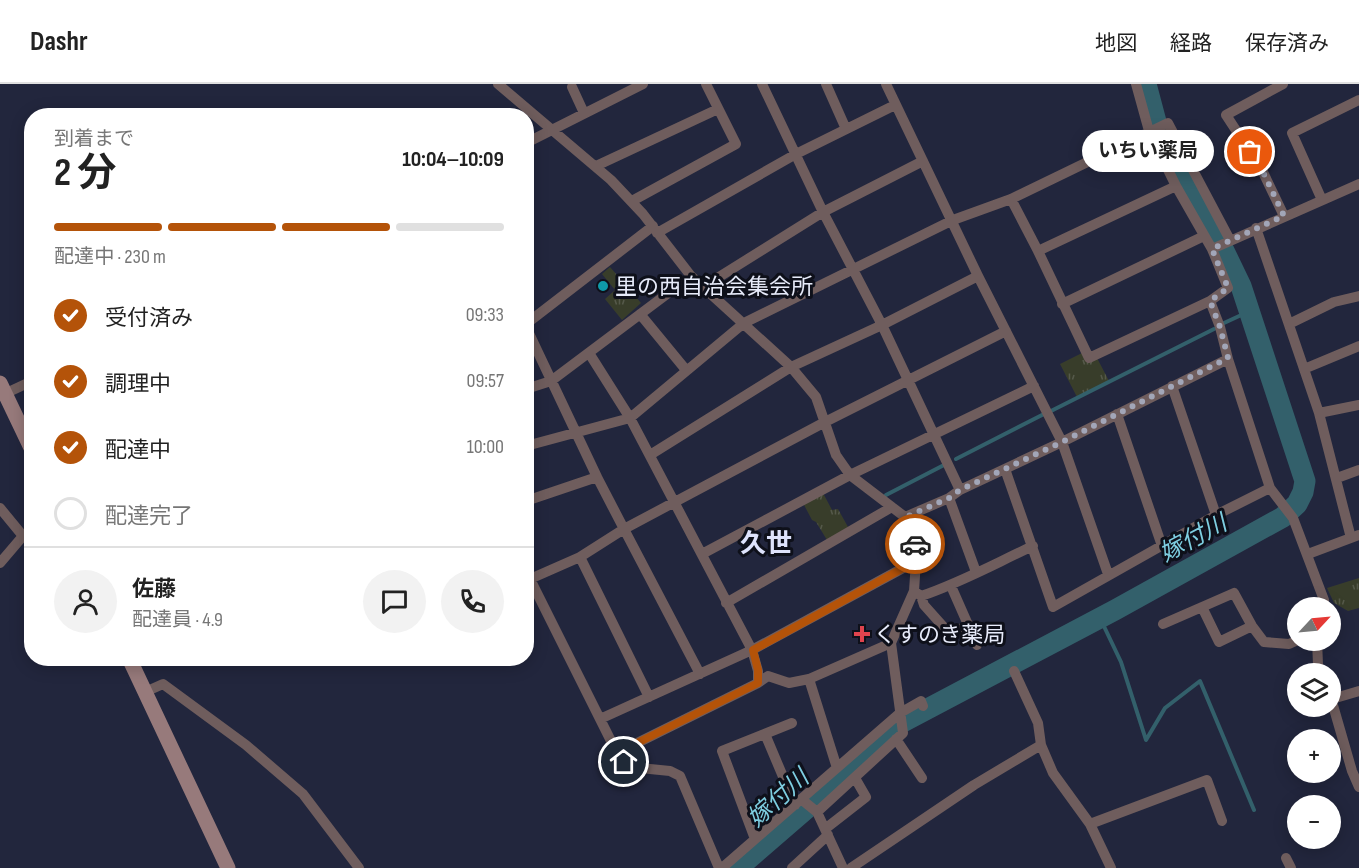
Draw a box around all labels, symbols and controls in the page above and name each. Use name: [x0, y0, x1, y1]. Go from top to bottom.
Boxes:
text: Dashr: [30, 25, 88, 58]
text: 地図: [1095, 31, 1137, 56]
text: 経路: [1170, 31, 1212, 56]
text: 保存済み: [1245, 31, 1329, 56]
pin: [1224, 126, 1275, 177]
text: 到着まで: [54, 127, 134, 151]
callout: いちい薬局: [1082, 131, 1214, 173]
icon: bag: [1233, 135, 1266, 168]
text: いちい薬局: [1098, 139, 1198, 163]
text: 10:04–10:09: [402, 146, 504, 173]
text: 2 分: [54, 150, 116, 197]
text: 配達中 · 230 m: [54, 245, 166, 269]
place label: 里の西自治会集会所: [615, 274, 813, 301]
marker: 里の西自治会集会所: [596, 279, 610, 293]
icon: check: [54, 299, 87, 332]
text: 09:33: [466, 303, 504, 327]
text: 受付済み: [105, 305, 193, 332]
icon: check: [54, 365, 87, 398]
text: 09:57: [467, 369, 504, 393]
text: 調理中: [105, 371, 171, 398]
icon: check: [54, 431, 87, 464]
text: 10:00: [467, 435, 504, 459]
text: 配達中: [105, 437, 171, 464]
text: 配達完了: [105, 503, 193, 530]
water label: 嫁付川: [1155, 507, 1234, 568]
courier: [885, 514, 945, 574]
icon: car: [899, 528, 932, 561]
district label: 久世: [740, 529, 792, 560]
button: person: [54, 570, 117, 633]
button: chat: [363, 570, 426, 633]
button: phone: [441, 570, 504, 633]
text: 佐藤: [132, 576, 176, 603]
north arrow: [1287, 597, 1341, 651]
map controls: [1287, 597, 1341, 849]
text: 配達員 · 4.9: [132, 608, 223, 632]
place label: くすのき薬局: [874, 622, 1005, 649]
marker: くすのき薬局: [855, 627, 869, 641]
button: layers: [1287, 663, 1341, 717]
button: +: [1287, 729, 1341, 783]
pin: [598, 736, 649, 787]
icon: home: [607, 745, 640, 778]
water label: 嫁付川: [742, 761, 817, 833]
button: −: [1287, 795, 1341, 849]

